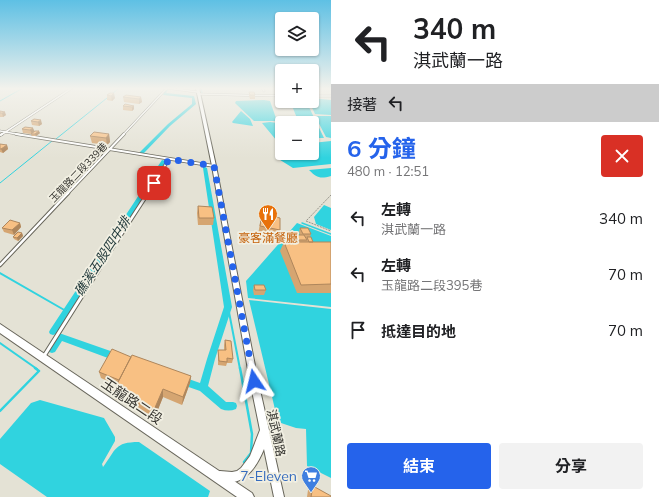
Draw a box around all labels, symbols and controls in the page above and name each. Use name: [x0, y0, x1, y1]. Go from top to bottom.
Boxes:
text: 340 m: [413, 11, 496, 46]
map controls: [275, 12, 319, 160]
button: layers: [275, 12, 319, 56]
icon: left: [347, 16, 399, 68]
text: 淇武蘭一路: [413, 49, 503, 72]
button: +: [275, 64, 319, 108]
icon: left: [385, 92, 407, 114]
text: 接著: [347, 95, 377, 114]
button: −: [275, 116, 319, 160]
text: 6 分鐘: [347, 133, 416, 163]
button: close: [601, 135, 643, 177]
street label: 玉龍路二段339巷: [47, 140, 110, 205]
text: 480 m · 12:51: [347, 163, 429, 179]
pin: [137, 166, 171, 200]
icon: arrive: [143, 172, 165, 194]
text: 左轉: [381, 200, 411, 219]
restaurant icon: 豪客滿餐廳: [257, 203, 279, 231]
icon: left: [347, 207, 369, 229]
text: 340 m: [599, 209, 643, 228]
water label: 礁溪五股四中排: [71, 212, 135, 299]
text: 淇武蘭一路: [381, 221, 446, 237]
place label: 豪客滿餐廳: [238, 230, 298, 245]
text: 左轉: [381, 256, 411, 275]
icon: left: [347, 263, 369, 285]
text: 70 m: [608, 265, 643, 284]
text: 玉龍路二段395巷: [381, 277, 482, 293]
icon: arrive: [347, 319, 369, 341]
text: 70 m: [608, 321, 643, 340]
text: 抵達目的地: [381, 322, 456, 341]
position arrow: [233, 360, 275, 402]
street label: 玉龍路二段: [98, 374, 166, 428]
street label: 淇武蘭路: [264, 408, 289, 458]
button: 結束: [347, 443, 491, 489]
button: 分享: [499, 443, 643, 489]
supermarket icon: 7-Eleven: [300, 465, 322, 493]
place label: 7-Eleven: [240, 467, 297, 485]

